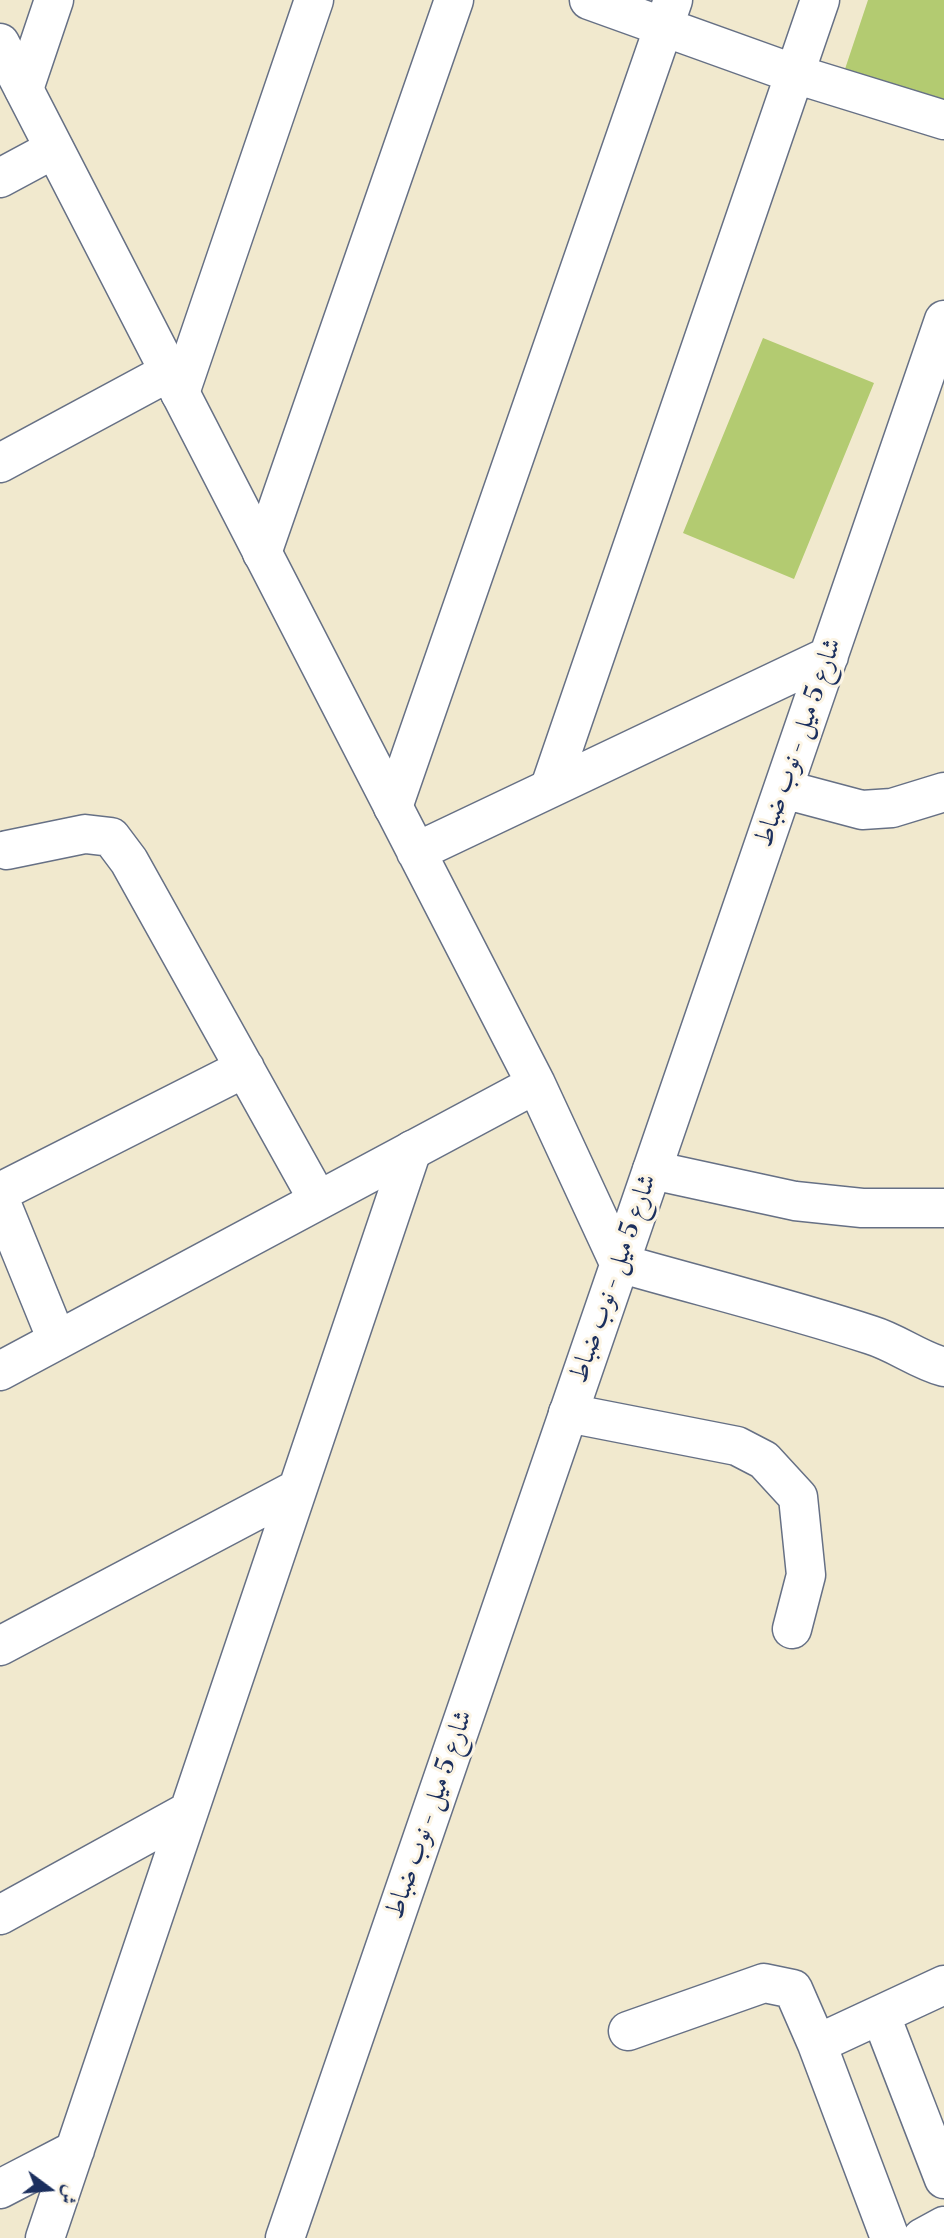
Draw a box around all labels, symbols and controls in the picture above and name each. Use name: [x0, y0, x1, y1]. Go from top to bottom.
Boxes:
street label: شارع 5 ميل - نوب ضباط: [749, 635, 849, 851]
street label: شارع 5 ميل - نوب ضباط: [564, 1171, 664, 1387]
street label: شارع 5 ميل - نوب ضباط: [380, 1707, 480, 1923]
north arrow: [14, 2154, 84, 2224]
text: ش: [55, 2182, 83, 2207]

